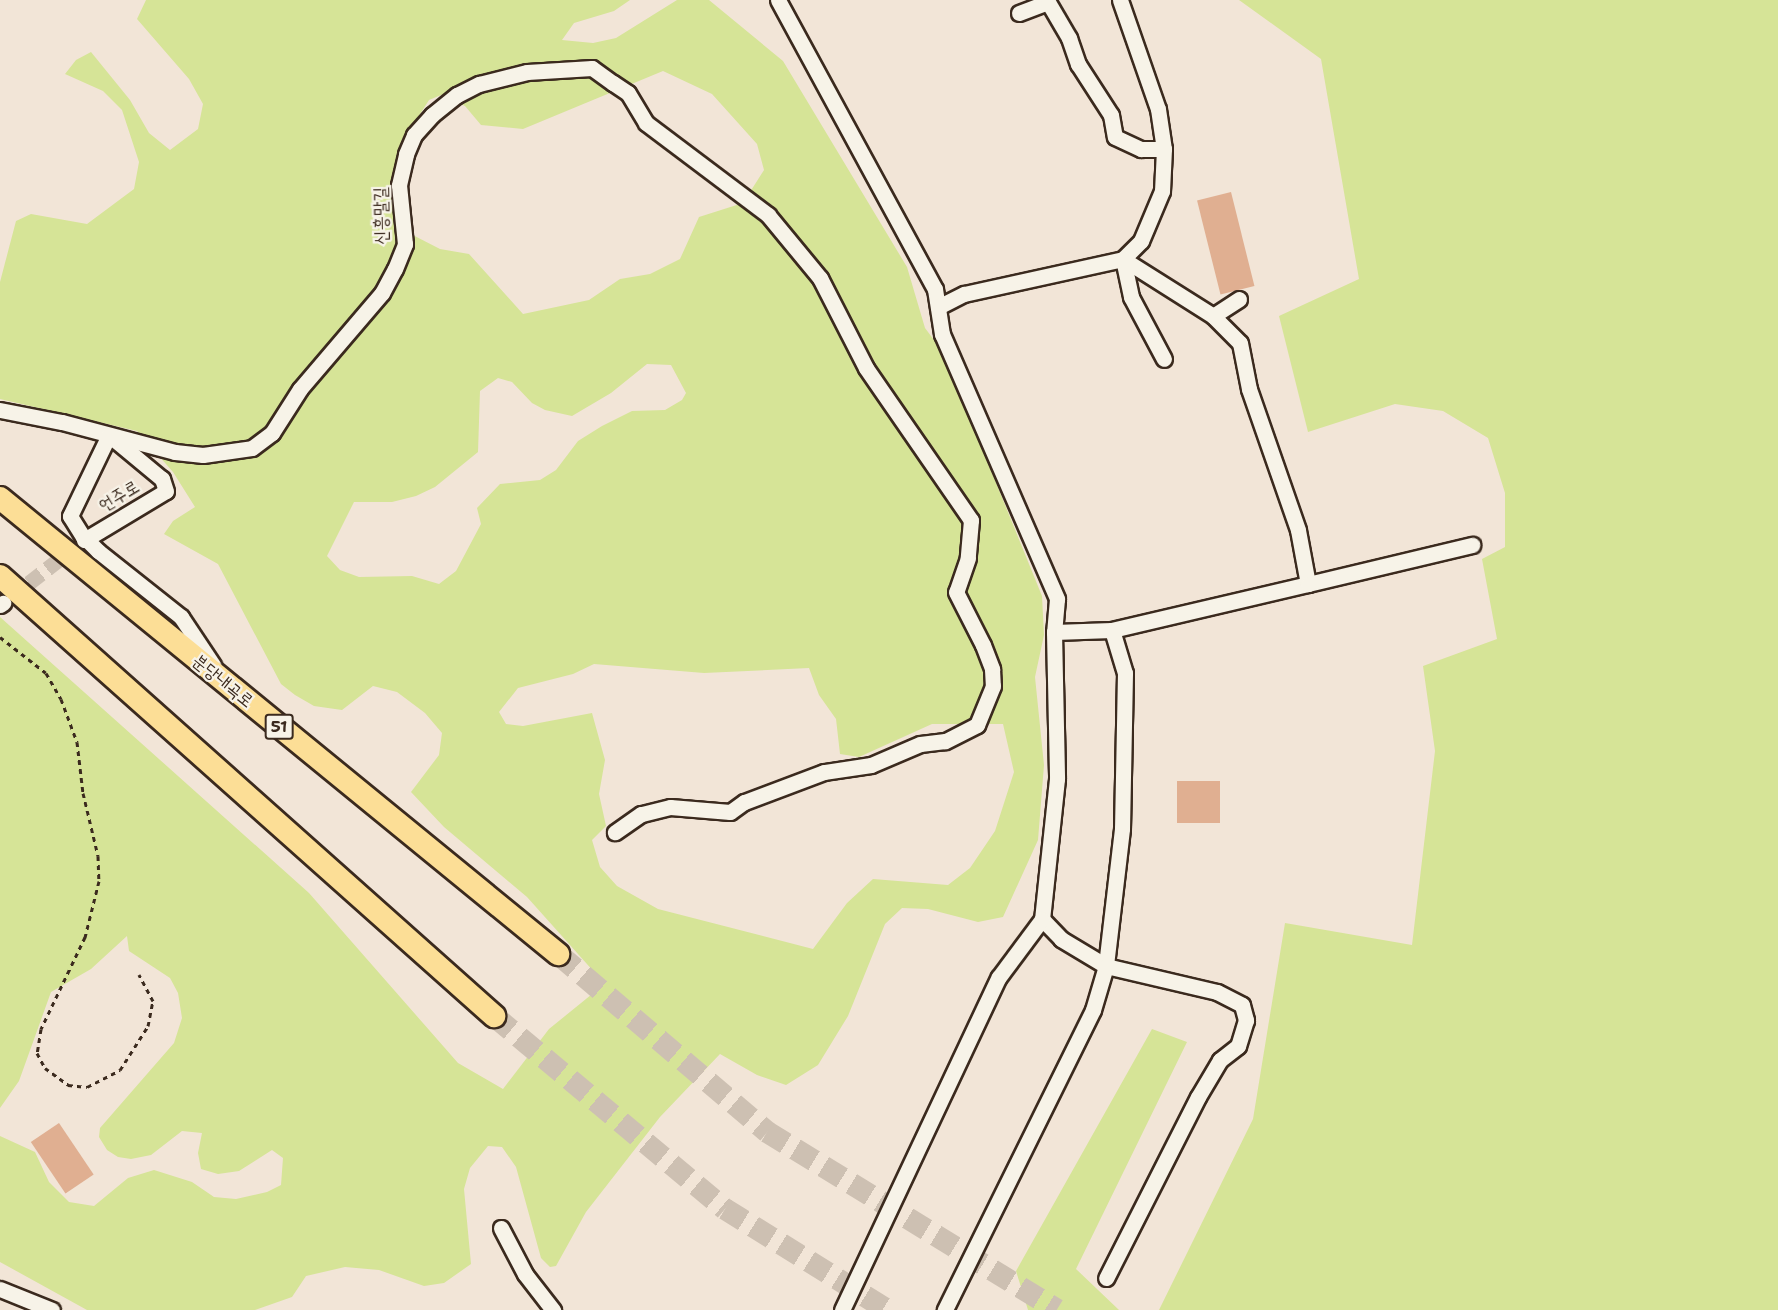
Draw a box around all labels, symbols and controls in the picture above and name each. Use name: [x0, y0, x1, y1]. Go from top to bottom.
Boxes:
street label: 신흥말길: [370, 187, 392, 245]
street label: 언주로: [95, 476, 143, 516]
street label: 분당내곡로: [188, 650, 258, 712]
road number: 51: [264, 714, 294, 740]

